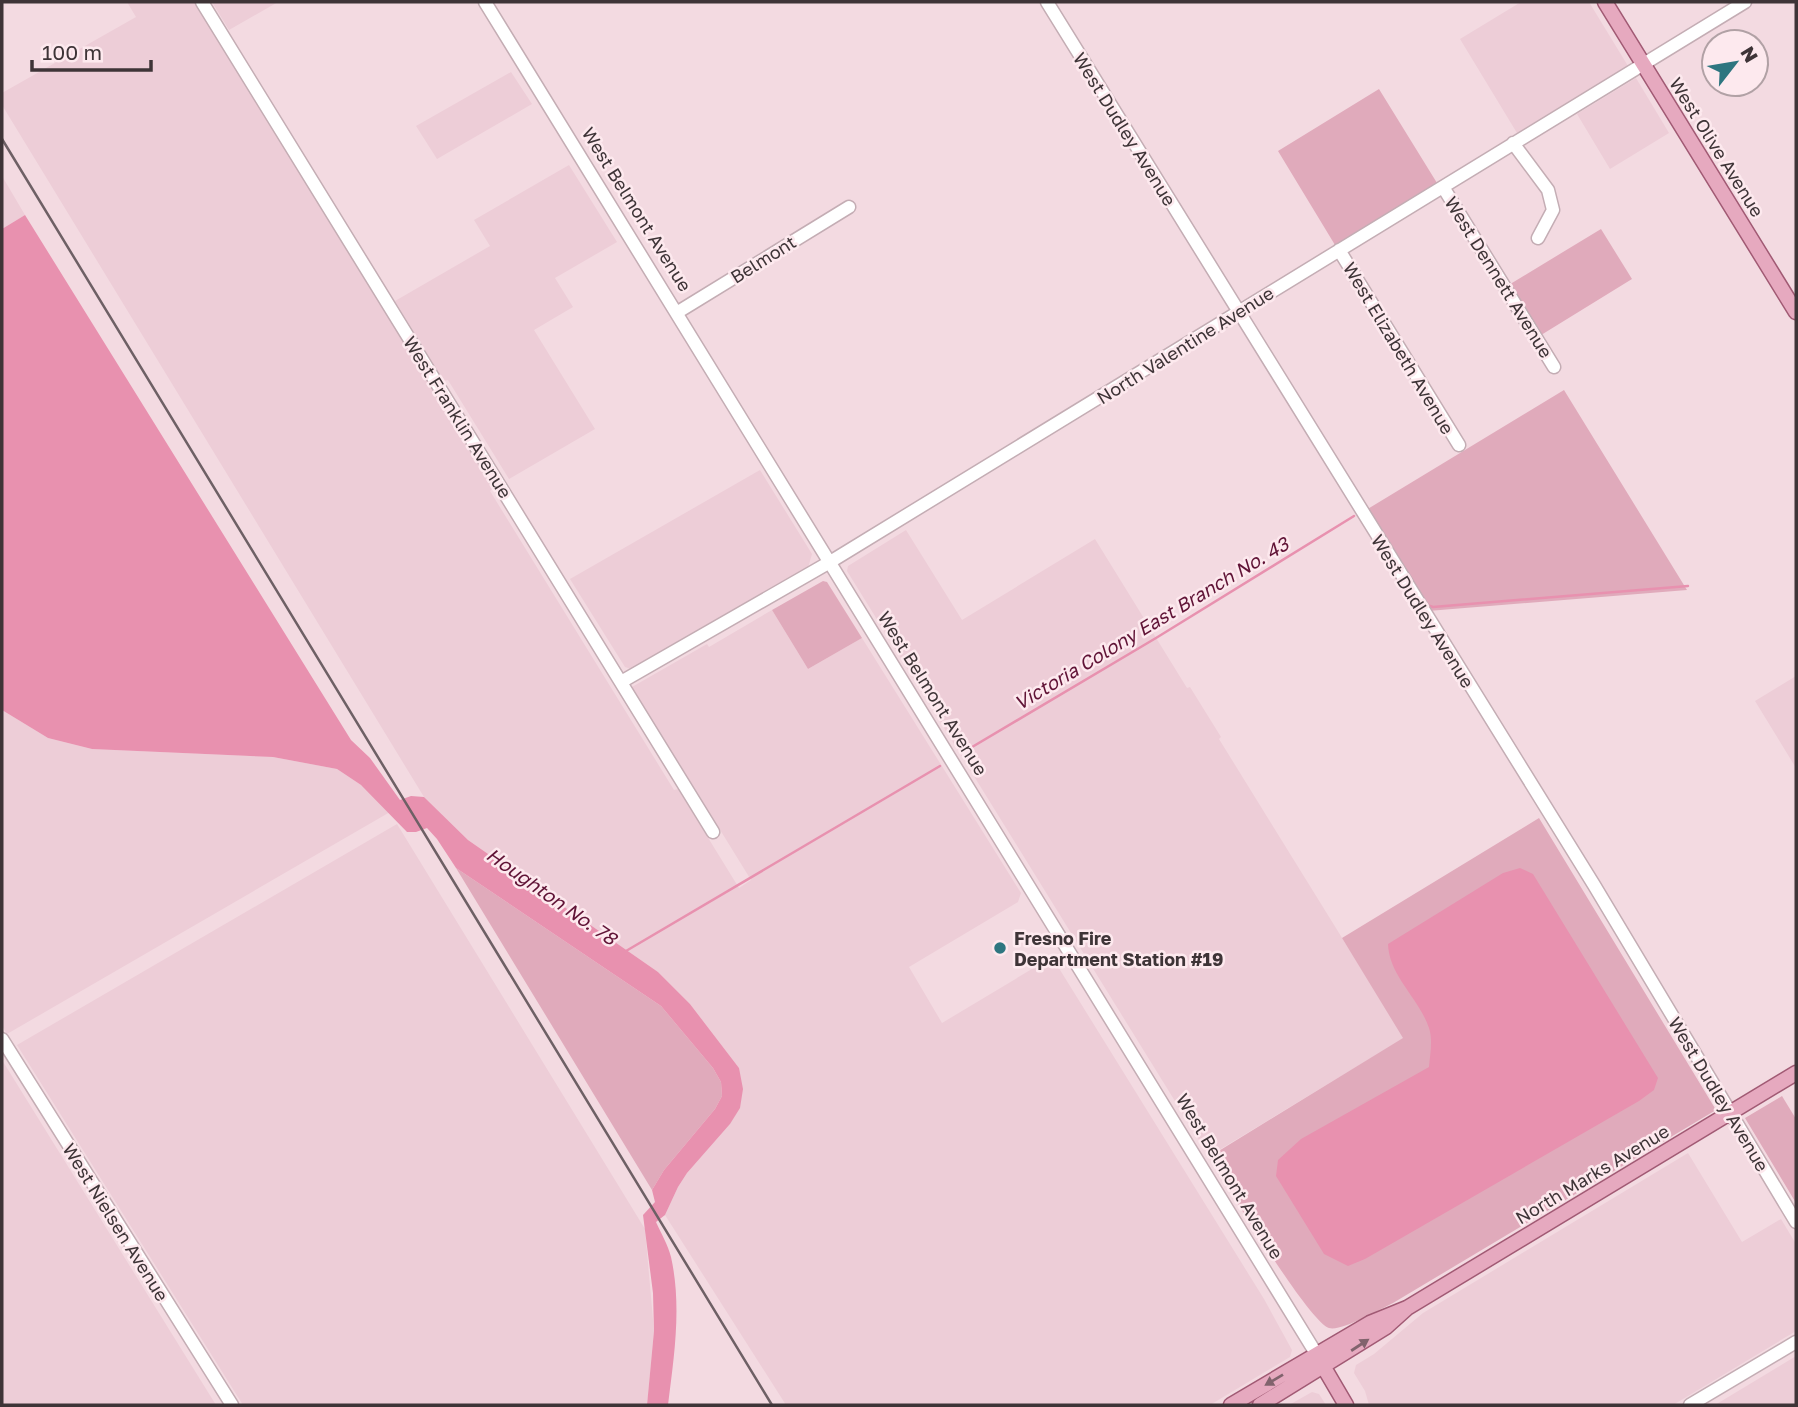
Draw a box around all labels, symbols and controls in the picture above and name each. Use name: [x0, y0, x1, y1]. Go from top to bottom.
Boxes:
scale bar: [32, 28, 150, 72]
north arrow: [1700, 28, 1770, 98]
text: 100 m: [42, 39, 102, 65]
text: N: [1736, 42, 1764, 66]
street label: West Dudley Avenue: [1069, 48, 1181, 210]
street label: West Olive Avenue: [1665, 73, 1769, 221]
street label: West Belmont Avenue: [577, 123, 697, 295]
street label: West Dennett Avenue: [1440, 192, 1558, 362]
street label: Belmont: [726, 230, 800, 288]
street label: West Elizabeth Avenue: [1339, 258, 1459, 438]
street label: North Valentine Avenue: [1093, 282, 1277, 408]
street label: West Franklin Avenue: [399, 332, 517, 502]
street label: West Dudley Avenue: [1367, 530, 1479, 692]
water label: Victoria Colony East Branch No. 43: [1010, 531, 1294, 714]
street label: West Belmont Avenue: [873, 607, 993, 779]
water label: Houghton No. 78: [483, 843, 623, 950]
place label: Fresno Fire Department Station #19: [1014, 927, 1223, 970]
marker: Fresno Fire Department Station #19: [992, 940, 1008, 956]
street label: West Dudley Avenue: [1664, 1013, 1774, 1175]
street label: West Belmont Avenue: [1172, 1089, 1288, 1263]
street label: North Marks Avenue: [1511, 1119, 1673, 1229]
street label: West Nielsen Avenue: [58, 1139, 174, 1305]
one-way arrow: [1350, 1338, 1370, 1351]
one-way arrow: [1264, 1374, 1283, 1386]

